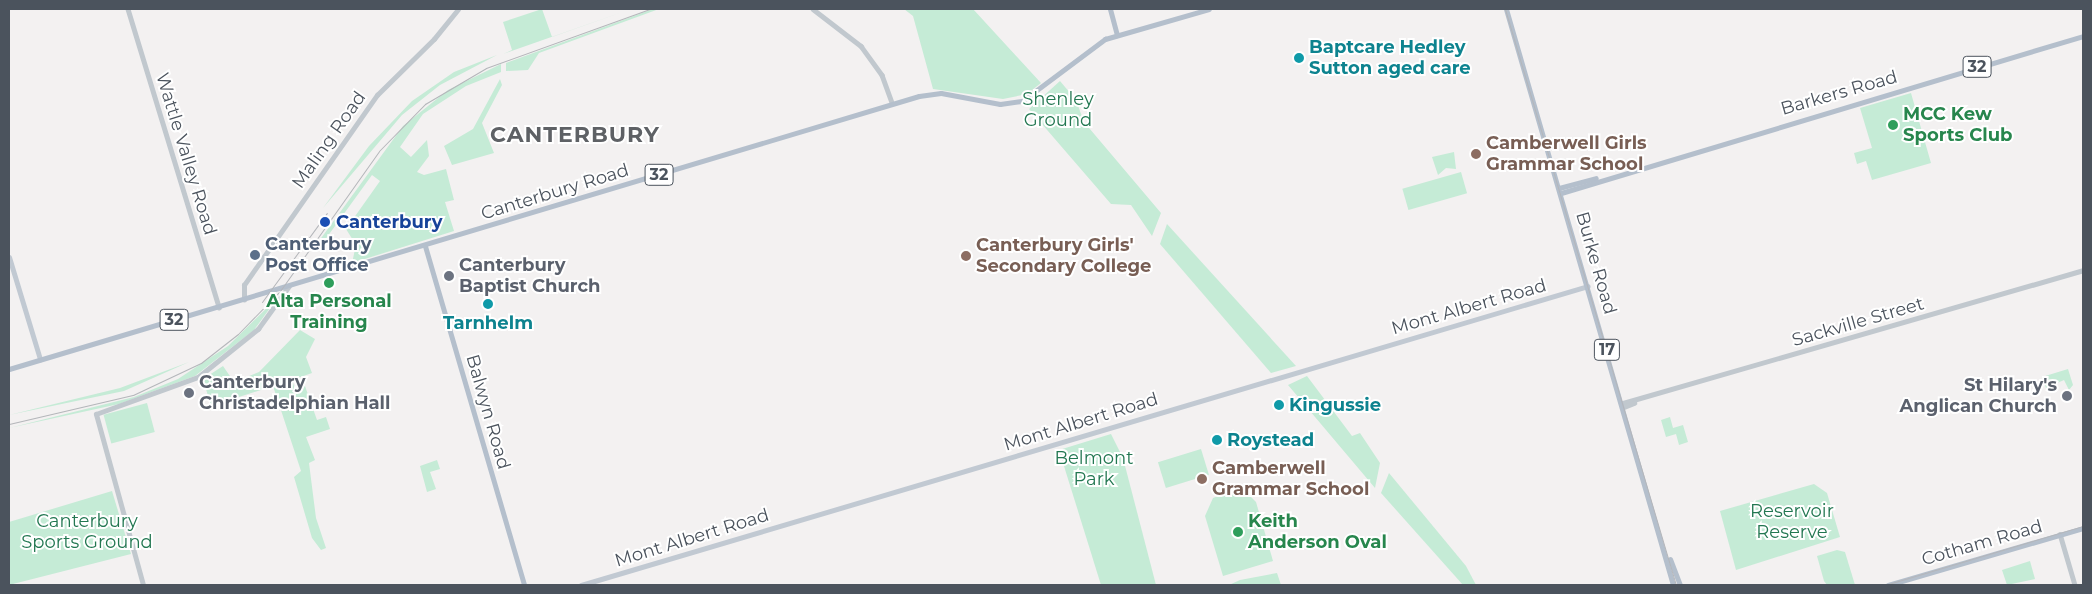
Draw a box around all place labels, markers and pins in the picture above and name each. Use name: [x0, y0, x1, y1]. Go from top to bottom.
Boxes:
place label: Baptcare Hedley Sutton aged care: [1309, 37, 1471, 80]
marker: Baptcare Hedley Sutton aged care: [1293, 52, 1305, 64]
place label: MCC Kew Sports Club: [1903, 104, 2012, 146]
marker: MCC Kew Sports Club: [1887, 119, 1899, 131]
place label: Camberwell Girls Grammar School: [1486, 133, 1647, 176]
marker: Camberwell Girls Grammar School: [1470, 148, 1482, 160]
place label: Canterbury: [336, 211, 442, 233]
marker: Canterbury: [318, 215, 332, 229]
place label: Canterbury Post Office: [265, 234, 371, 276]
place label: Canterbury Girls' Secondary College: [976, 235, 1151, 278]
marker: Canterbury Post Office: [249, 249, 261, 261]
marker: Canterbury Girls' Secondary College: [960, 250, 972, 262]
place label: Canterbury Baptist Church: [459, 255, 600, 298]
marker: Canterbury Baptist Church: [443, 270, 455, 282]
marker: Alta Personal Training: [323, 277, 335, 289]
place label: Alta Personal Training: [266, 291, 392, 334]
marker: Tarnhelm: [482, 298, 494, 310]
place label: Tarnhelm: [443, 312, 533, 334]
place label: Canterbury Christadelphian Hall: [199, 372, 390, 414]
place label: St Hilary's Anglican Church: [1900, 375, 2057, 418]
marker: Canterbury Christadelphian Hall: [183, 387, 195, 399]
marker: St Hilary's Anglican Church: [2061, 390, 2073, 402]
place label: Kingussie: [1289, 394, 1381, 416]
marker: Kingussie: [1273, 399, 1285, 411]
place label: Roystead: [1227, 429, 1314, 451]
marker: Roystead: [1211, 434, 1223, 446]
place label: Camberwell Grammar School: [1212, 458, 1369, 500]
marker: Camberwell Grammar School: [1196, 473, 1208, 485]
place label: Keith Anderson Oval: [1248, 511, 1387, 554]
marker: Keith Anderson Oval: [1232, 526, 1244, 538]

